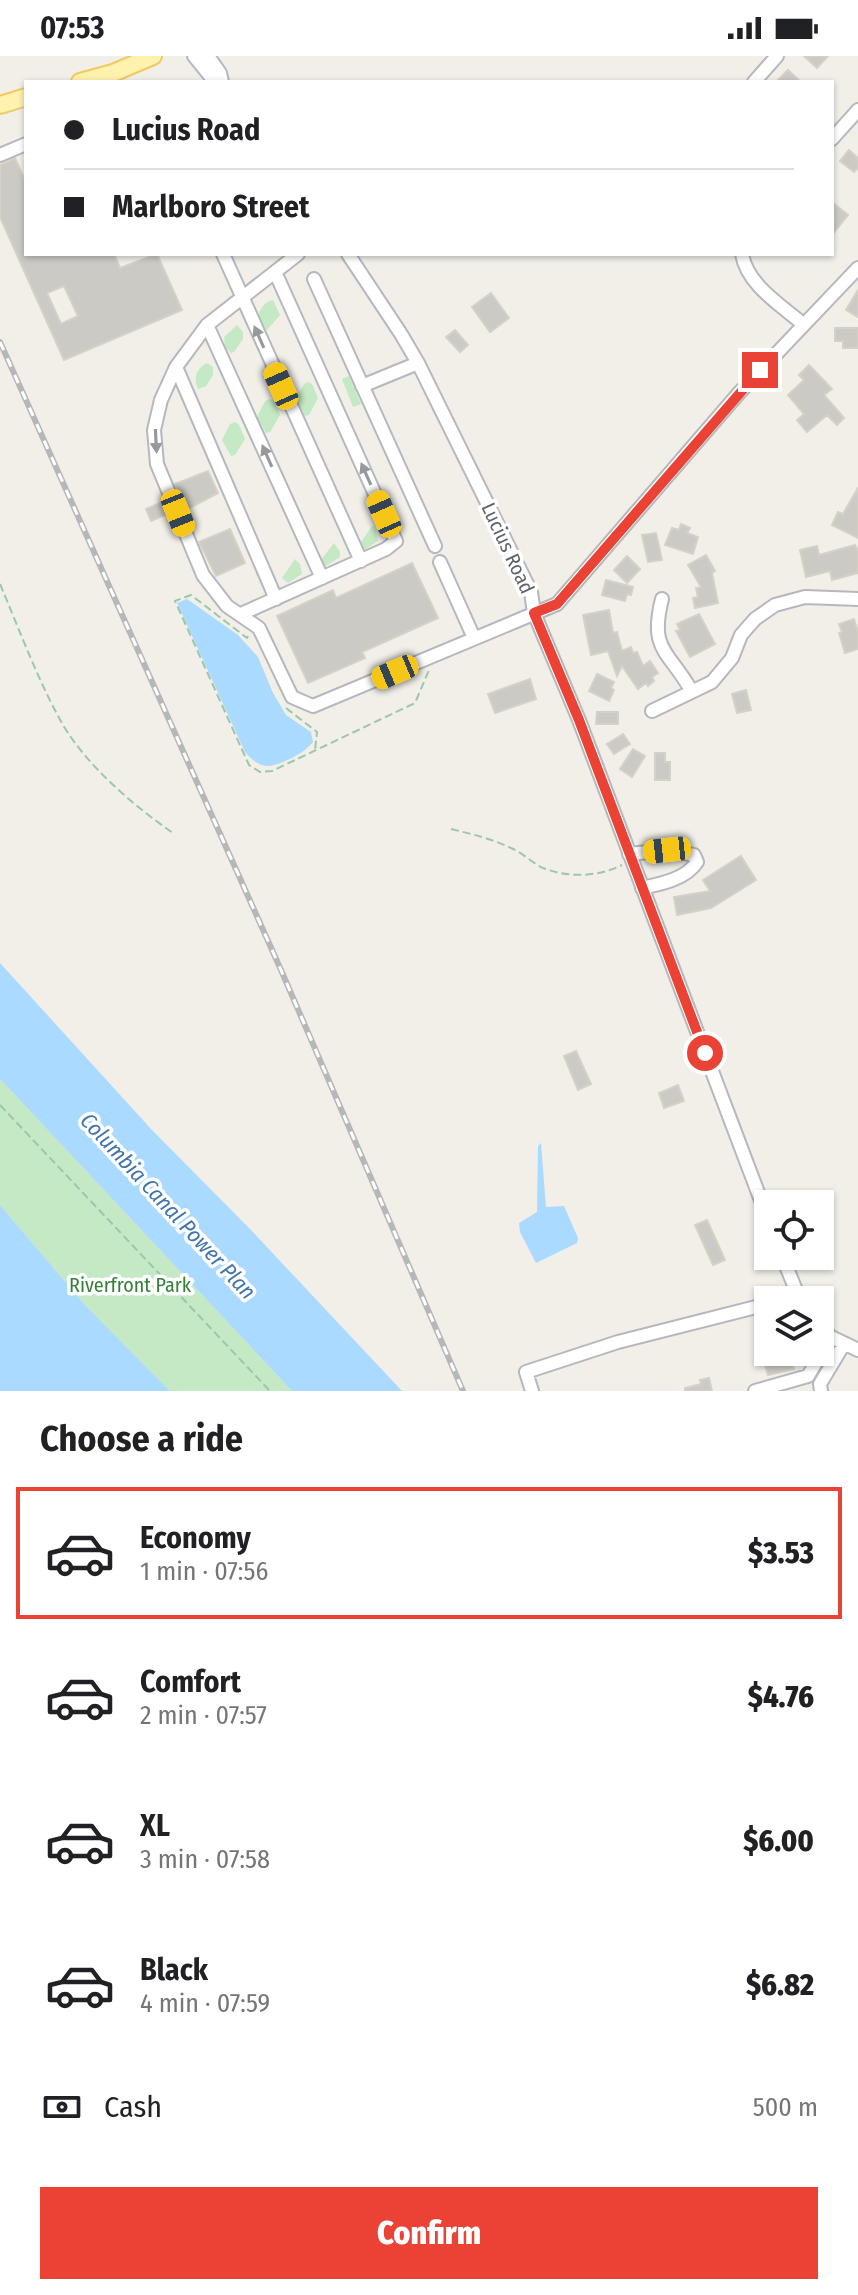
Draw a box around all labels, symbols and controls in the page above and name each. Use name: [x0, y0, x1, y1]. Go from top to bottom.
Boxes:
text: 07:53: [40, 10, 104, 46]
text: Lucius Road: [112, 112, 260, 148]
text: Marlboro Street: [112, 189, 310, 225]
one-way arrow: [252, 325, 266, 348]
route end: [742, 352, 778, 388]
car: [260, 359, 302, 413]
one-way arrow: [149, 429, 162, 454]
one-way arrow: [260, 444, 273, 468]
one-way arrow: [359, 462, 373, 485]
car: [158, 486, 198, 540]
car: [363, 487, 405, 541]
street label: Lucius Road: [476, 499, 540, 597]
car: [368, 652, 422, 692]
car: [642, 836, 692, 864]
route start: [687, 1035, 723, 1071]
water label: Columbia Canal Power Plan: [75, 1107, 261, 1305]
map controls: [754, 1190, 834, 1366]
button: locate: [754, 1190, 834, 1270]
park label: Riverfront Park: [69, 1273, 192, 1297]
button: layers: [754, 1286, 834, 1366]
text: Choose a ride: [40, 1417, 243, 1461]
icon: car: [44, 1517, 116, 1589]
text: Economy: [140, 1520, 251, 1556]
text: $3.53: [748, 1535, 814, 1571]
text: 1 min · 07:56: [140, 1556, 268, 1587]
icon: car: [44, 1661, 116, 1733]
text: Comfort: [140, 1664, 241, 1700]
text: $4.76: [748, 1679, 814, 1715]
text: 2 min · 07:57: [140, 1700, 267, 1731]
icon: car: [44, 1805, 116, 1877]
text: XL: [140, 1808, 170, 1844]
text: $6.00: [743, 1823, 814, 1859]
text: 3 min · 07:58: [140, 1844, 270, 1875]
icon: car: [44, 1949, 116, 2021]
text: Black: [140, 1952, 208, 1988]
text: $6.82: [746, 1967, 814, 2003]
text: 4 min · 07:59: [140, 1988, 270, 2019]
icon: cash: [40, 2085, 84, 2129]
text: Cash: [104, 2089, 162, 2125]
text: 500 m: [753, 2092, 818, 2123]
button: Confirm: [40, 2187, 818, 2279]

